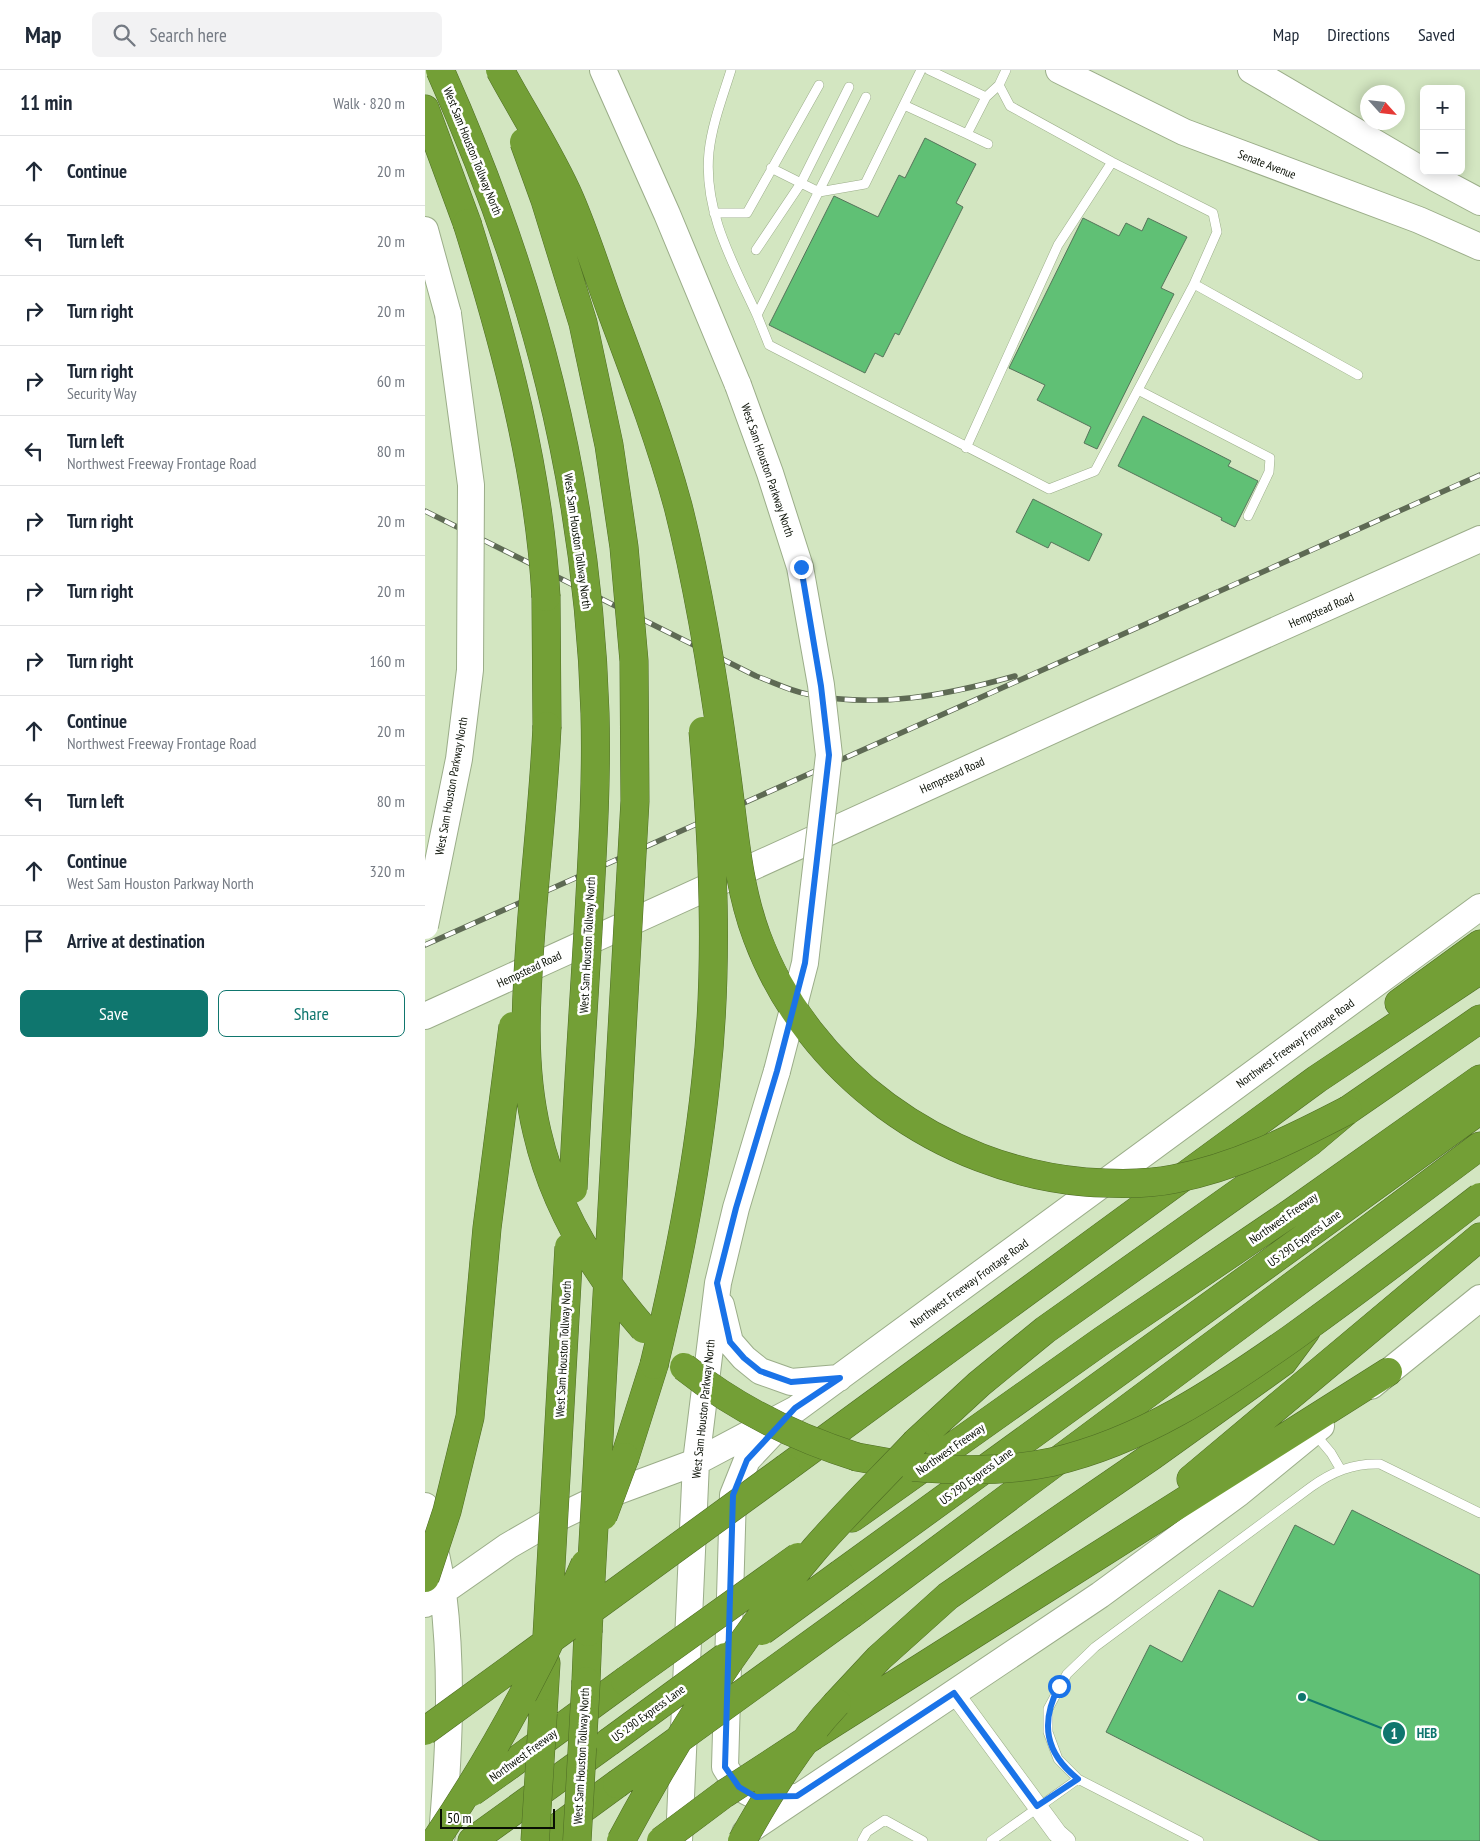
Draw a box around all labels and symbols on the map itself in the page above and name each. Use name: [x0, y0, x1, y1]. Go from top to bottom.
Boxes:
street label: West Sam Houston Tollway North: [440, 85, 506, 217]
north arrow: [1360, 85, 1405, 130]
street label: Senate Avenue: [1236, 146, 1298, 182]
street label: West Sam Houston Parkway North: [738, 401, 798, 539]
street label: West Sam Houston Tollway North: [561, 472, 595, 610]
route end: [790, 556, 813, 579]
street label: Hempstead Road: [1286, 589, 1356, 631]
street label: West Sam Houston Parkway North: [431, 716, 471, 856]
street label: Hempstead Road: [917, 753, 987, 797]
street label: West Sam Houston Tollway North: [576, 876, 598, 1014]
street label: Hempstead Road: [494, 947, 564, 991]
street label: Northwest Freeway Frontage Road: [1233, 995, 1357, 1091]
street label: Northwest Freeway: [1246, 1189, 1320, 1247]
street label: US 290 Express Lane: [1265, 1206, 1344, 1270]
street label: Northwest Freeway Frontage Road: [907, 1235, 1031, 1331]
street label: West Sam Houston Tollway North: [552, 1280, 574, 1418]
street label: West Sam Houston Parkway North: [688, 1339, 718, 1479]
street label: Northwest Freeway: [913, 1420, 987, 1478]
street label: US 290 Express Lane: [937, 1444, 1016, 1508]
route start: [1048, 1675, 1071, 1698]
street label: US 290 Express Lane: [609, 1681, 688, 1745]
street label: West Sam Houston Tollway North: [570, 1687, 592, 1825]
callout: HEB: [1382, 1719, 1447, 1748]
text: 1: [1390, 1724, 1398, 1743]
text: HEB: [1417, 1724, 1437, 1742]
street label: Northwest Freeway: [486, 1725, 560, 1785]
scale bar: [440, 1806, 555, 1829]

